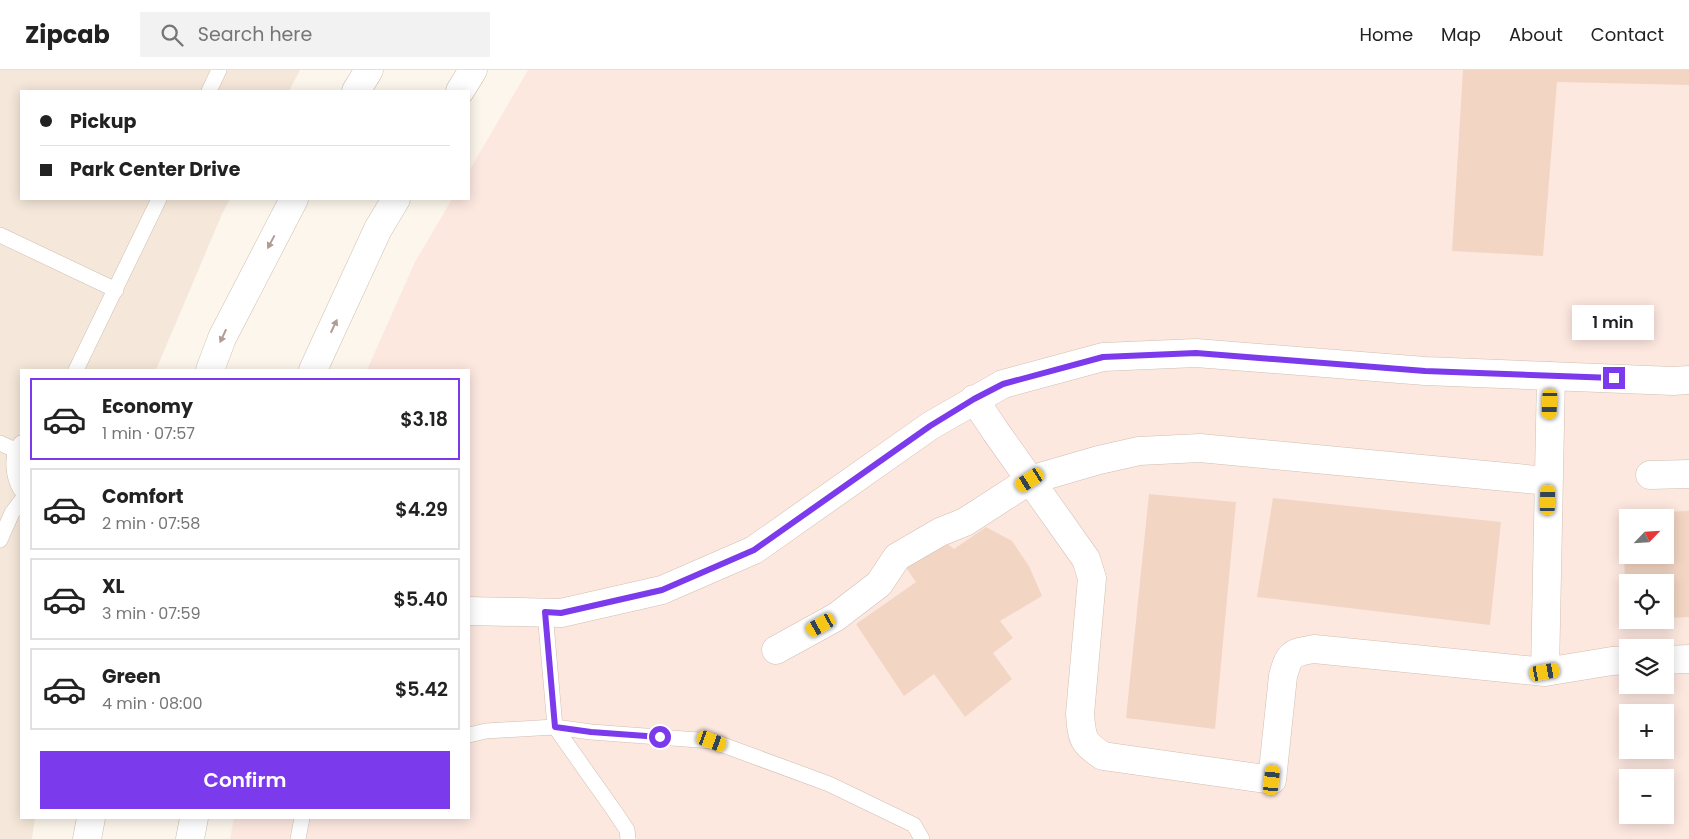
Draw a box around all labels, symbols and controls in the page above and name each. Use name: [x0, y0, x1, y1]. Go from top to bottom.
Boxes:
search box: [140, 12, 490, 57]
text: Zipcab: [25, 18, 110, 51]
icon: search: [158, 21, 186, 49]
text: Search here: [198, 21, 312, 48]
text: Home: [1359, 22, 1413, 47]
text: Map: [1441, 22, 1481, 47]
text: About: [1509, 22, 1563, 47]
text: Contact: [1591, 22, 1664, 47]
text: Pickup: [70, 108, 136, 135]
text: Park Center Drive: [70, 156, 240, 183]
one-way arrow: [267, 235, 275, 249]
callout: 1 min: [1573, 306, 1655, 340]
text: 1 min: [1592, 311, 1634, 334]
one-way arrow: [330, 319, 338, 333]
one-way arrow: [219, 329, 227, 343]
route end: [1603, 367, 1625, 389]
car: [1541, 389, 1558, 419]
text: Economy: [102, 393, 193, 420]
icon: car: [42, 397, 87, 442]
text: $3.18: [400, 406, 448, 433]
text: 1 min · 07:57: [102, 422, 195, 445]
car: [1013, 466, 1046, 494]
text: Comfort: [102, 483, 184, 510]
car: [1540, 485, 1555, 515]
icon: car: [42, 487, 87, 532]
text: $4.29: [395, 496, 448, 523]
north arrow: [1619, 509, 1674, 564]
map controls: [1619, 509, 1674, 824]
text: 2 min · 07:58: [102, 512, 200, 535]
text: XL: [102, 573, 125, 600]
button: locate: [1619, 574, 1674, 629]
icon: car: [42, 577, 87, 622]
text: $5.40: [394, 586, 448, 613]
text: 3 min · 07:59: [102, 602, 201, 625]
car: [804, 611, 837, 639]
button: layers: [1619, 639, 1674, 694]
car: [1528, 662, 1561, 682]
text: Green: [102, 663, 161, 690]
icon: car: [42, 667, 87, 712]
text: $5.42: [395, 676, 448, 703]
text: 4 min · 08:00: [102, 692, 203, 715]
button: +: [1619, 704, 1674, 759]
route start: [649, 726, 671, 748]
car: [695, 729, 728, 753]
button: Confirm: [40, 751, 450, 809]
car: [1262, 764, 1281, 796]
button: −: [1619, 769, 1674, 824]

